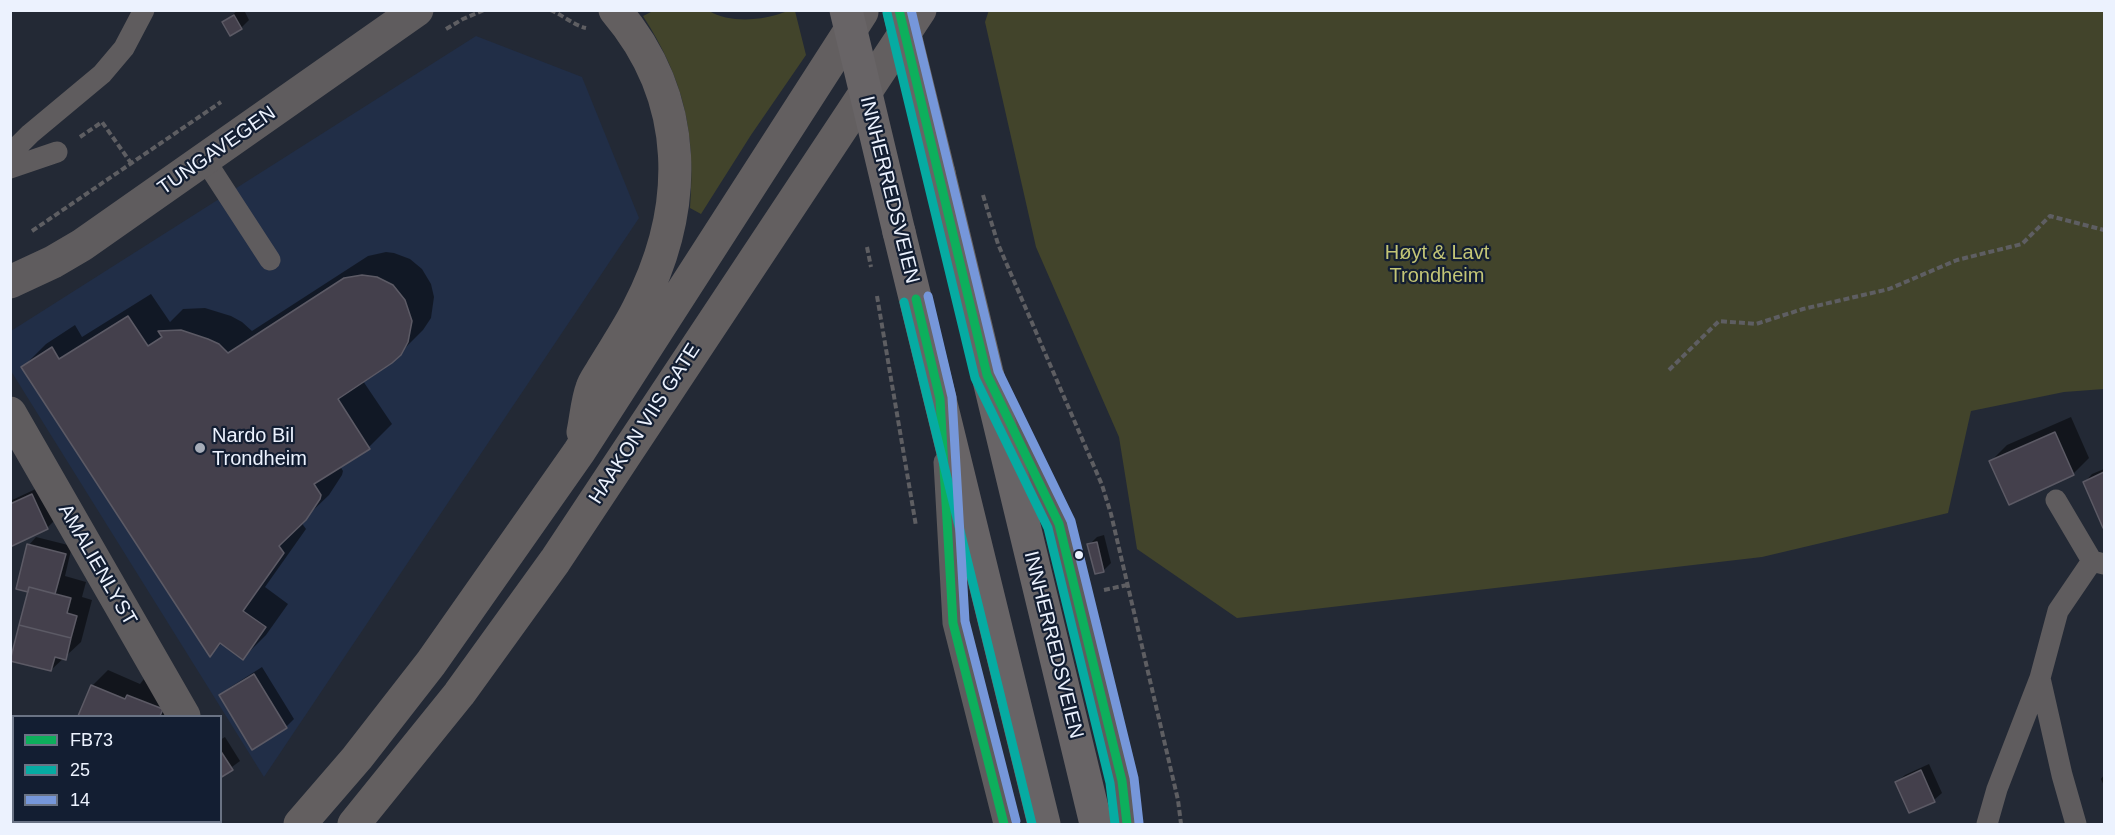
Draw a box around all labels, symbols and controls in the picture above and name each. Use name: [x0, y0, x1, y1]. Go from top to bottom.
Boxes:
street label: INNHERREDSVEIEN: [854, 94, 924, 286]
street label: TUNGAVEGEN: [153, 101, 281, 201]
park label: Høyt & Lavt Trondheim: [1385, 241, 1489, 288]
street label: HAAKON VIIS GATE: [584, 339, 706, 509]
place label: Nardo Bil Trondheim: [212, 424, 307, 471]
marker: Nardo Bil Trondheim: [193, 441, 207, 455]
street label: AMALIENLYST: [53, 500, 141, 630]
street label: INNHERREDSVEIEN: [1018, 549, 1088, 741]
unlabelled marker: [1073, 549, 1085, 561]
legend: [12, 715, 222, 823]
text: FB73: [70, 730, 113, 750]
text: 25: [70, 760, 90, 780]
text: 14: [70, 790, 90, 810]

